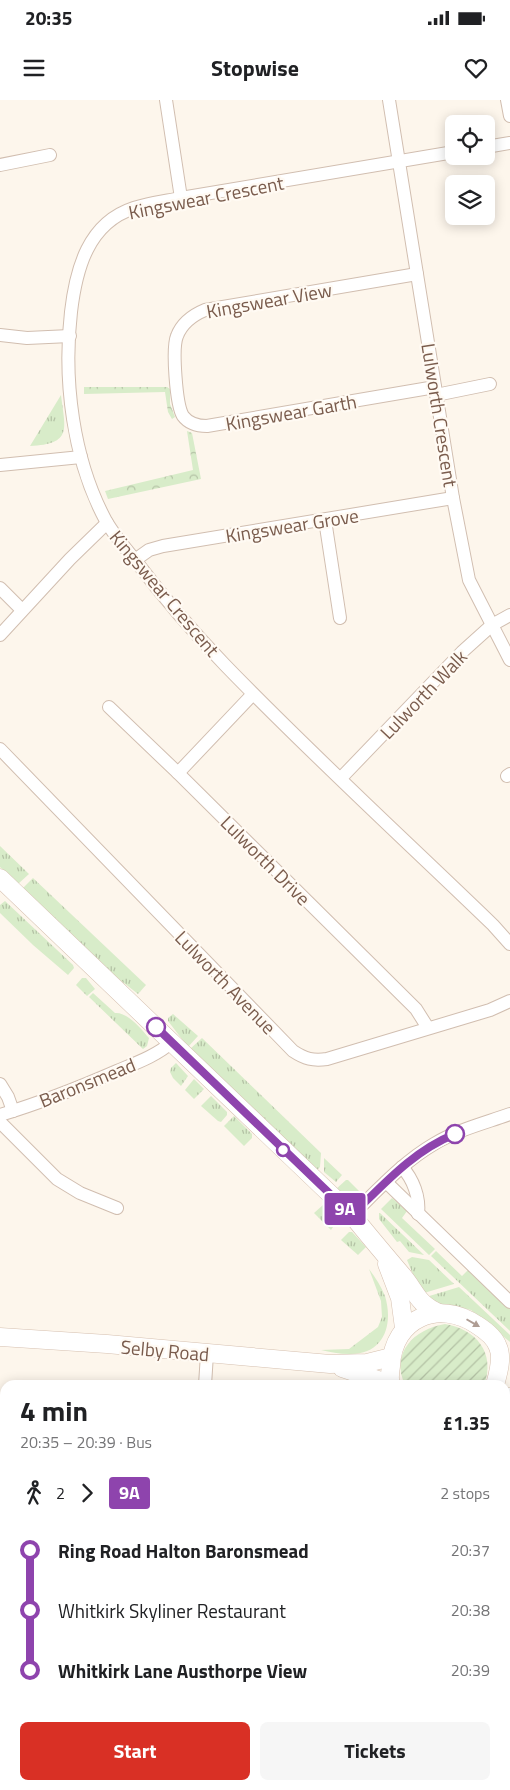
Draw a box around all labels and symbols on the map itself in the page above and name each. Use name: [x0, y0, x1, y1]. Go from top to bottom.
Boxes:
street label: Kingswear Crescent: [126, 168, 286, 226]
street label: Kingswear View: [204, 275, 334, 325]
street label: Lulworth Crescent: [414, 341, 466, 489]
street label: Kingswear Garth: [223, 386, 359, 438]
street label: Kingswear Grove: [223, 500, 361, 550]
street label: Kingswear Crescent: [103, 523, 227, 663]
street label: Lulworth Walk: [373, 643, 473, 745]
street label: Lulworth Drive: [214, 808, 318, 912]
street label: Lulworth Avenue: [169, 923, 283, 1041]
unlabelled marker: [146, 1017, 166, 1037]
street label: Baronsmead: [34, 1050, 140, 1114]
unlabelled marker: [445, 1124, 465, 1144]
unlabelled marker: [276, 1143, 290, 1157]
line badge: 9A: [322, 1193, 368, 1225]
one-way arrow: [467, 1318, 480, 1327]
street label: Selby Road: [120, 1332, 210, 1368]

